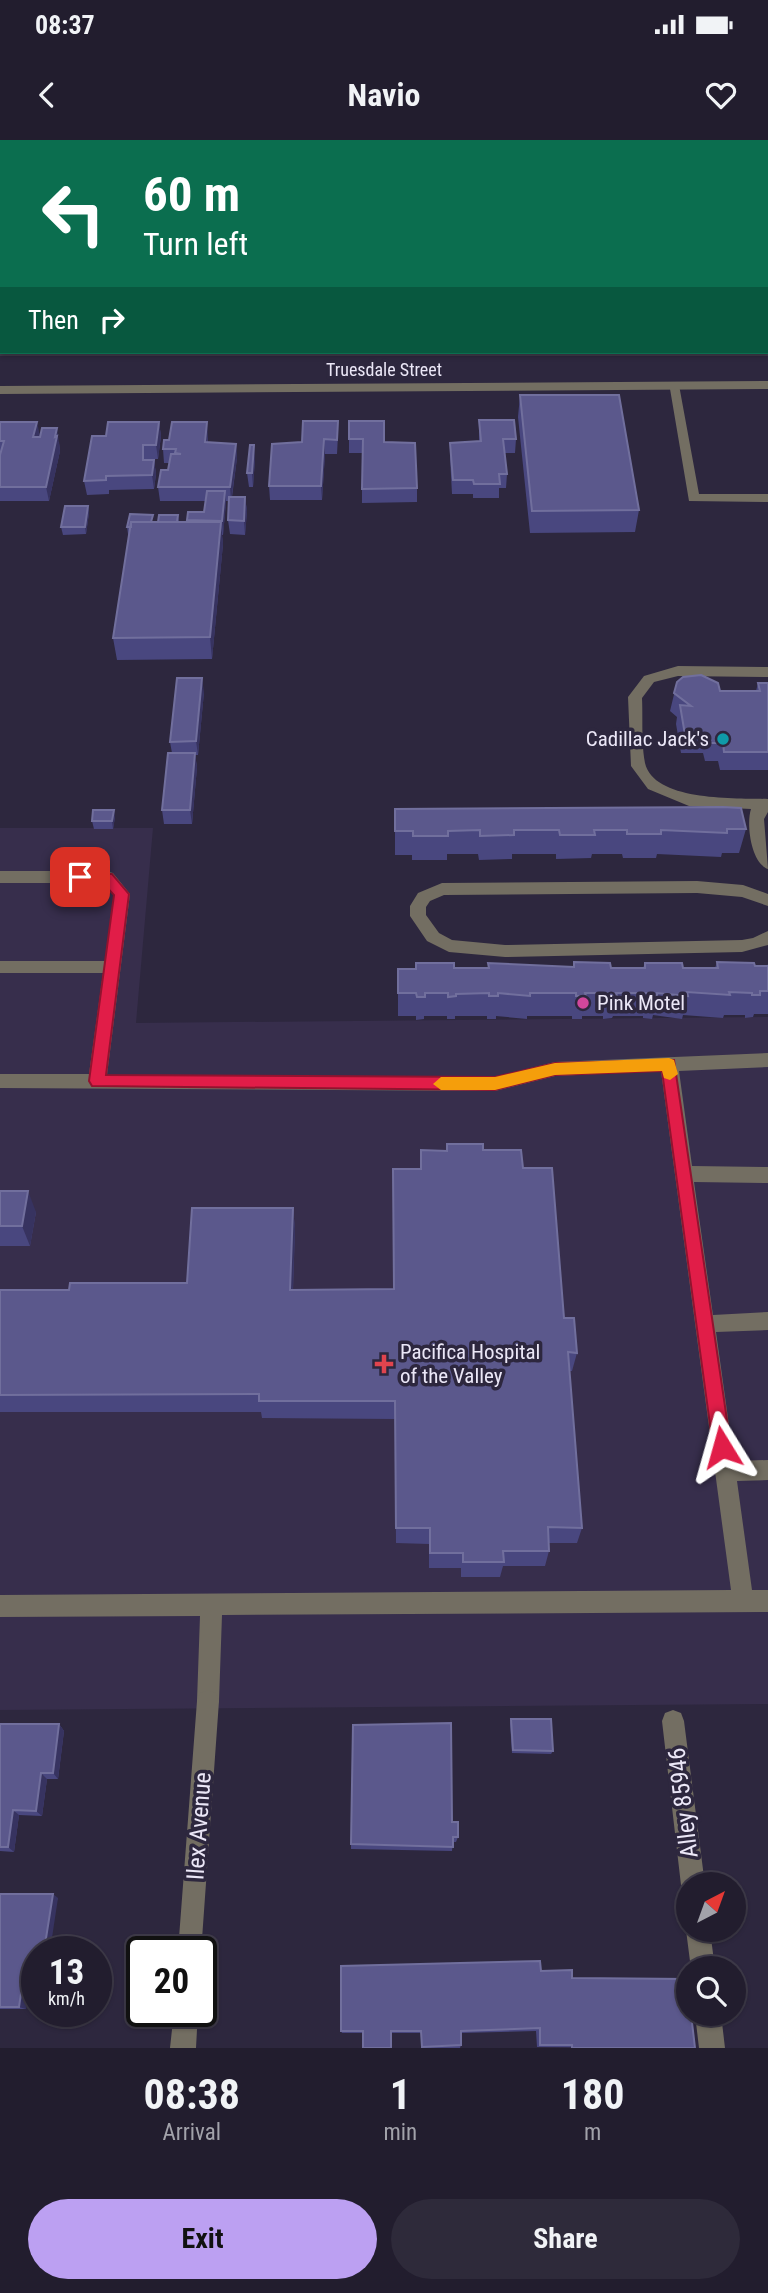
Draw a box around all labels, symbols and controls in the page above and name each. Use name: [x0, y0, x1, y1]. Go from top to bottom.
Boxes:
text: 08:37: [35, 10, 95, 40]
icon: back: [28, 76, 66, 114]
text: Navio: [348, 76, 420, 114]
icon: heart: [702, 76, 740, 114]
text: 60 m: [143, 166, 240, 223]
icon: left: [28, 168, 119, 259]
text: Turn left: [143, 225, 248, 263]
icon: right: [93, 301, 131, 339]
text: Then: [28, 305, 79, 335]
street label: Truesdale Street: [326, 359, 442, 380]
place label: Cadillac Jack's: [586, 727, 709, 751]
marker: Cadillac Jack's: [715, 731, 731, 747]
pin: [50, 847, 110, 907]
icon: arrive: [61, 858, 99, 896]
place label: Pink Motel: [597, 991, 685, 1015]
marker: Pink Motel: [575, 995, 591, 1011]
place label: Pacifica Hospital of the Valley: [400, 1340, 540, 1388]
marker: Pacifica Hospital of the Valley: [374, 1354, 394, 1374]
position arrow: [685, 1410, 759, 1484]
street label: Alley 85946: [662, 1746, 704, 1860]
street label: Ilex Avenue: [181, 1771, 217, 1881]
north arrow: [676, 1872, 746, 1942]
map controls: [676, 1872, 746, 2026]
speed limit sign: 20: [126, 1936, 217, 2027]
text: 13: [49, 1952, 84, 1993]
button: search: [676, 1956, 746, 2026]
text: km/h: [48, 1988, 85, 2009]
text: 08:38: [144, 2070, 240, 2119]
text: 1: [390, 2070, 411, 2119]
text: 180: [561, 2070, 624, 2119]
text: Arrival: [162, 2119, 221, 2146]
text: min: [383, 2119, 417, 2146]
text: m: [584, 2119, 601, 2146]
button: Exit: [28, 2199, 377, 2279]
button: Share: [391, 2199, 740, 2279]

